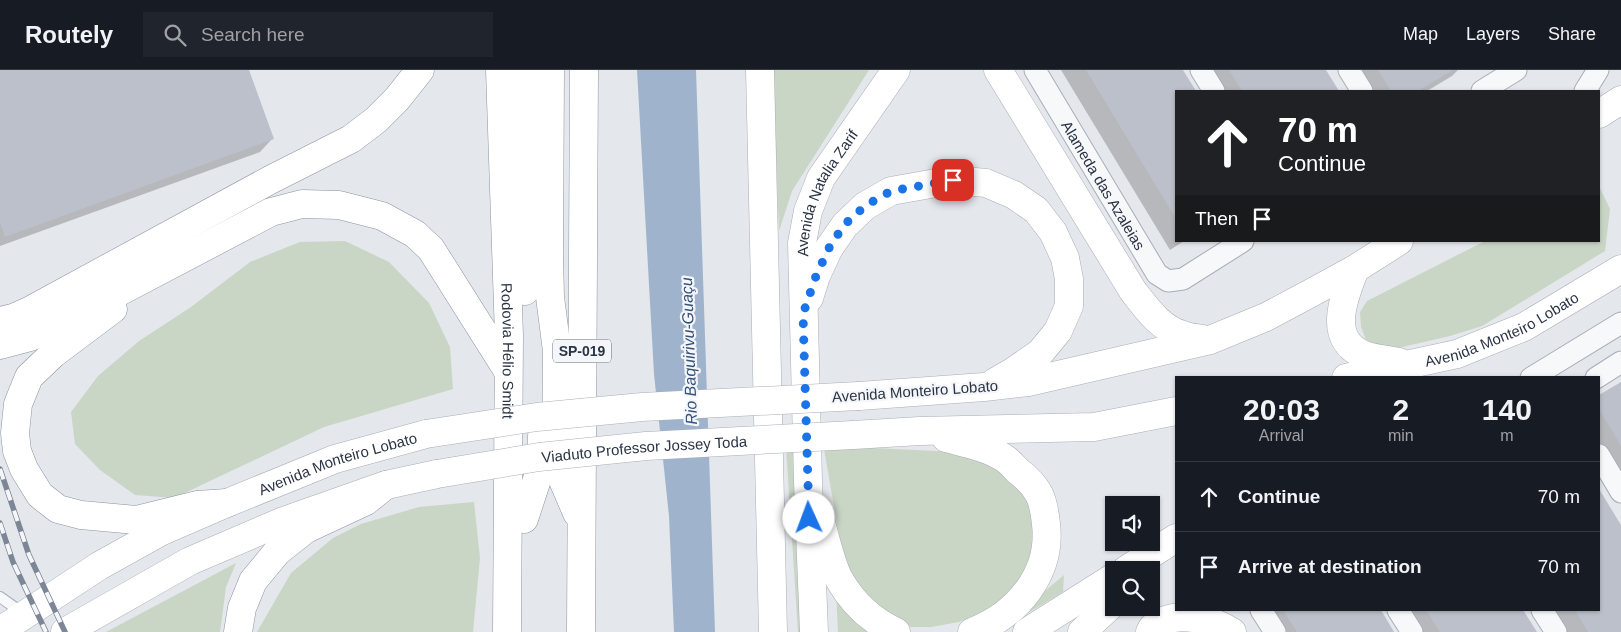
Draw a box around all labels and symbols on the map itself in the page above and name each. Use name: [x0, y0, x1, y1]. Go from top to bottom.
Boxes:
street label: Alameda das Azaleias: [1059, 117, 1149, 253]
street label: Avenida Natalia Zarif: [793, 125, 861, 257]
pin: [932, 159, 974, 201]
water label: Rio Baquirivu-Guaçu: [678, 277, 700, 425]
street label: Rodovia Hélio Smidt: [499, 283, 518, 420]
street label: Avenida Monteiro Lobato: [1423, 288, 1581, 369]
road number: SP-019: [553, 340, 611, 362]
street label: Avenida Monteiro Lobato: [831, 377, 999, 405]
street label: Avenida Monteiro Lobato: [256, 428, 419, 498]
street label: Viaduto Professor Jossey Toda: [541, 432, 748, 465]
position arrow: [782, 491, 834, 543]

